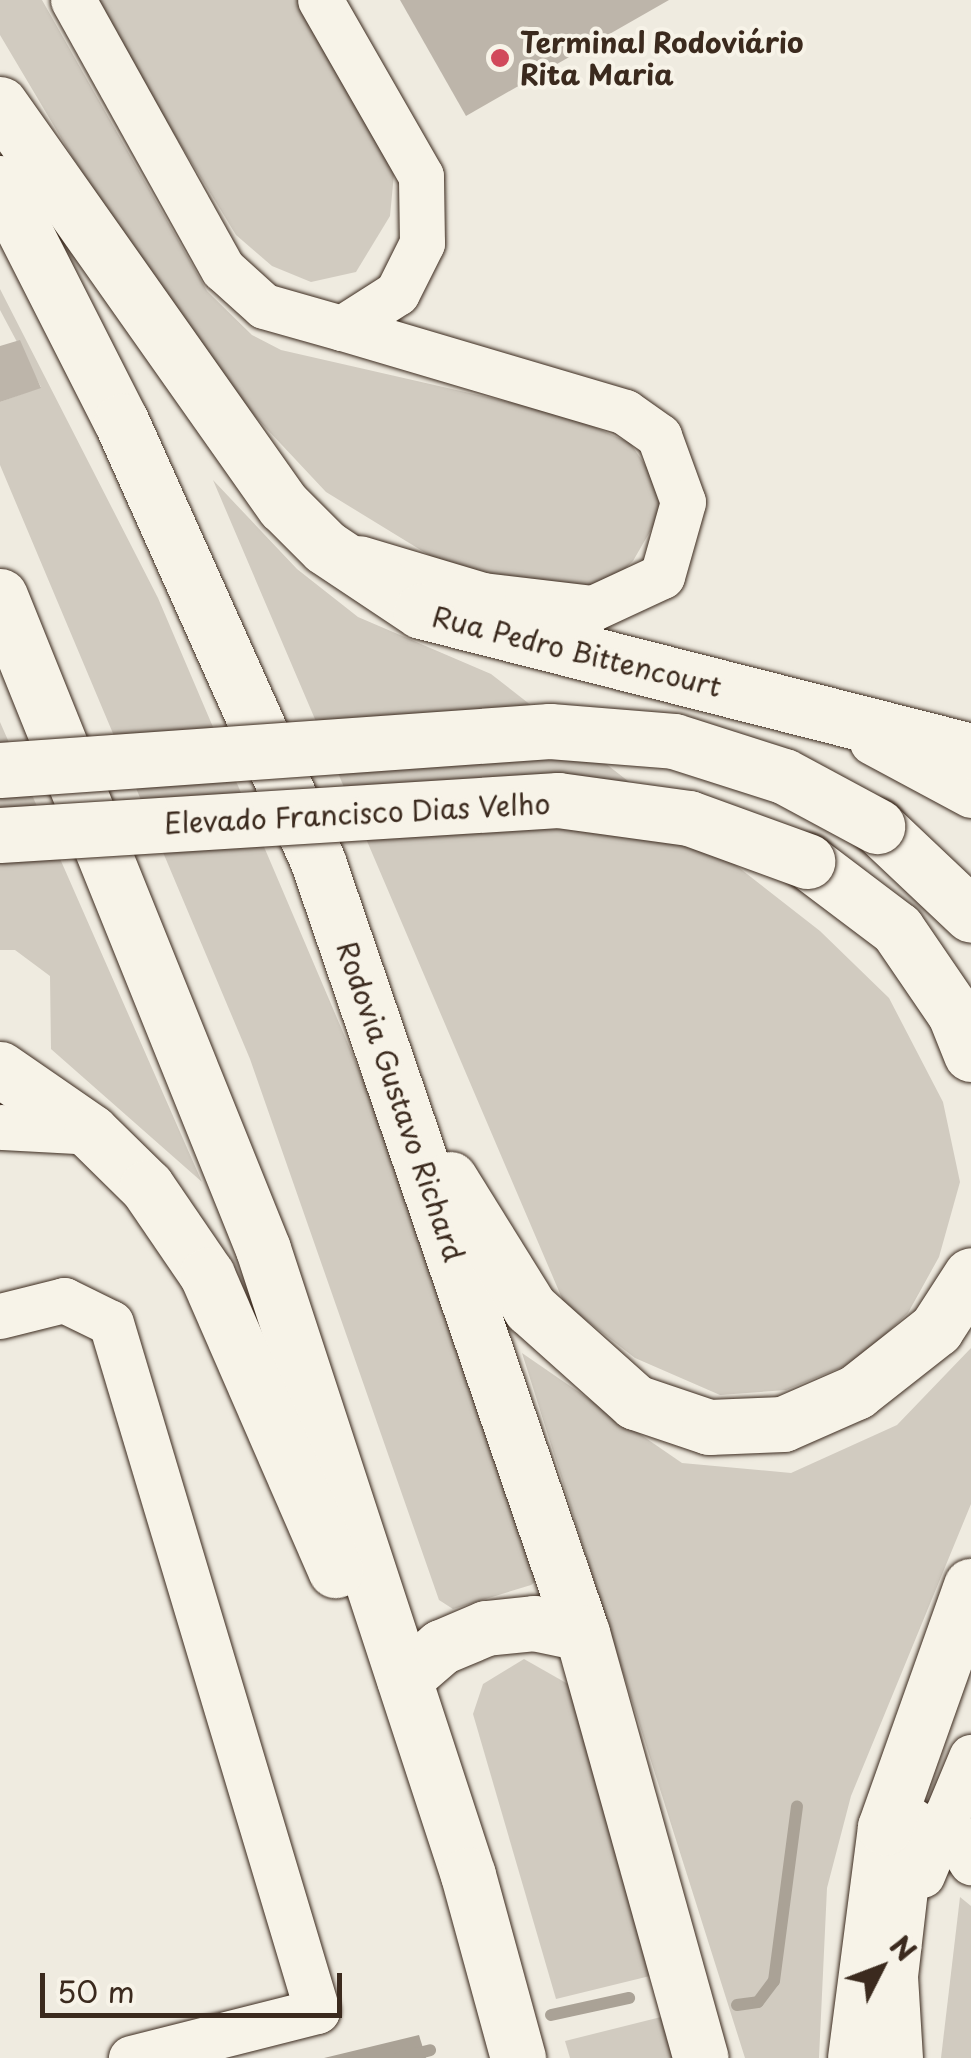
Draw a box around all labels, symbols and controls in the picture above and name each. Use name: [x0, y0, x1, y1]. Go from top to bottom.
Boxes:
place label: Terminal Rodoviário Rita Maria: [520, 25, 803, 91]
marker: Terminal Rodoviário Rita Maria: [489, 47, 511, 69]
street label: Rua Pedro Bittencourt: [427, 598, 727, 704]
street label: Elevado Francisco Dias Velho: [162, 786, 552, 840]
street label: Rodovia Gustavo Richard: [330, 937, 472, 1265]
north arrow: [831, 1918, 931, 2018]
text: N: [880, 1925, 927, 1970]
scale bar: [45, 1953, 348, 2015]
text: 50 m: [57, 1968, 135, 2013]

